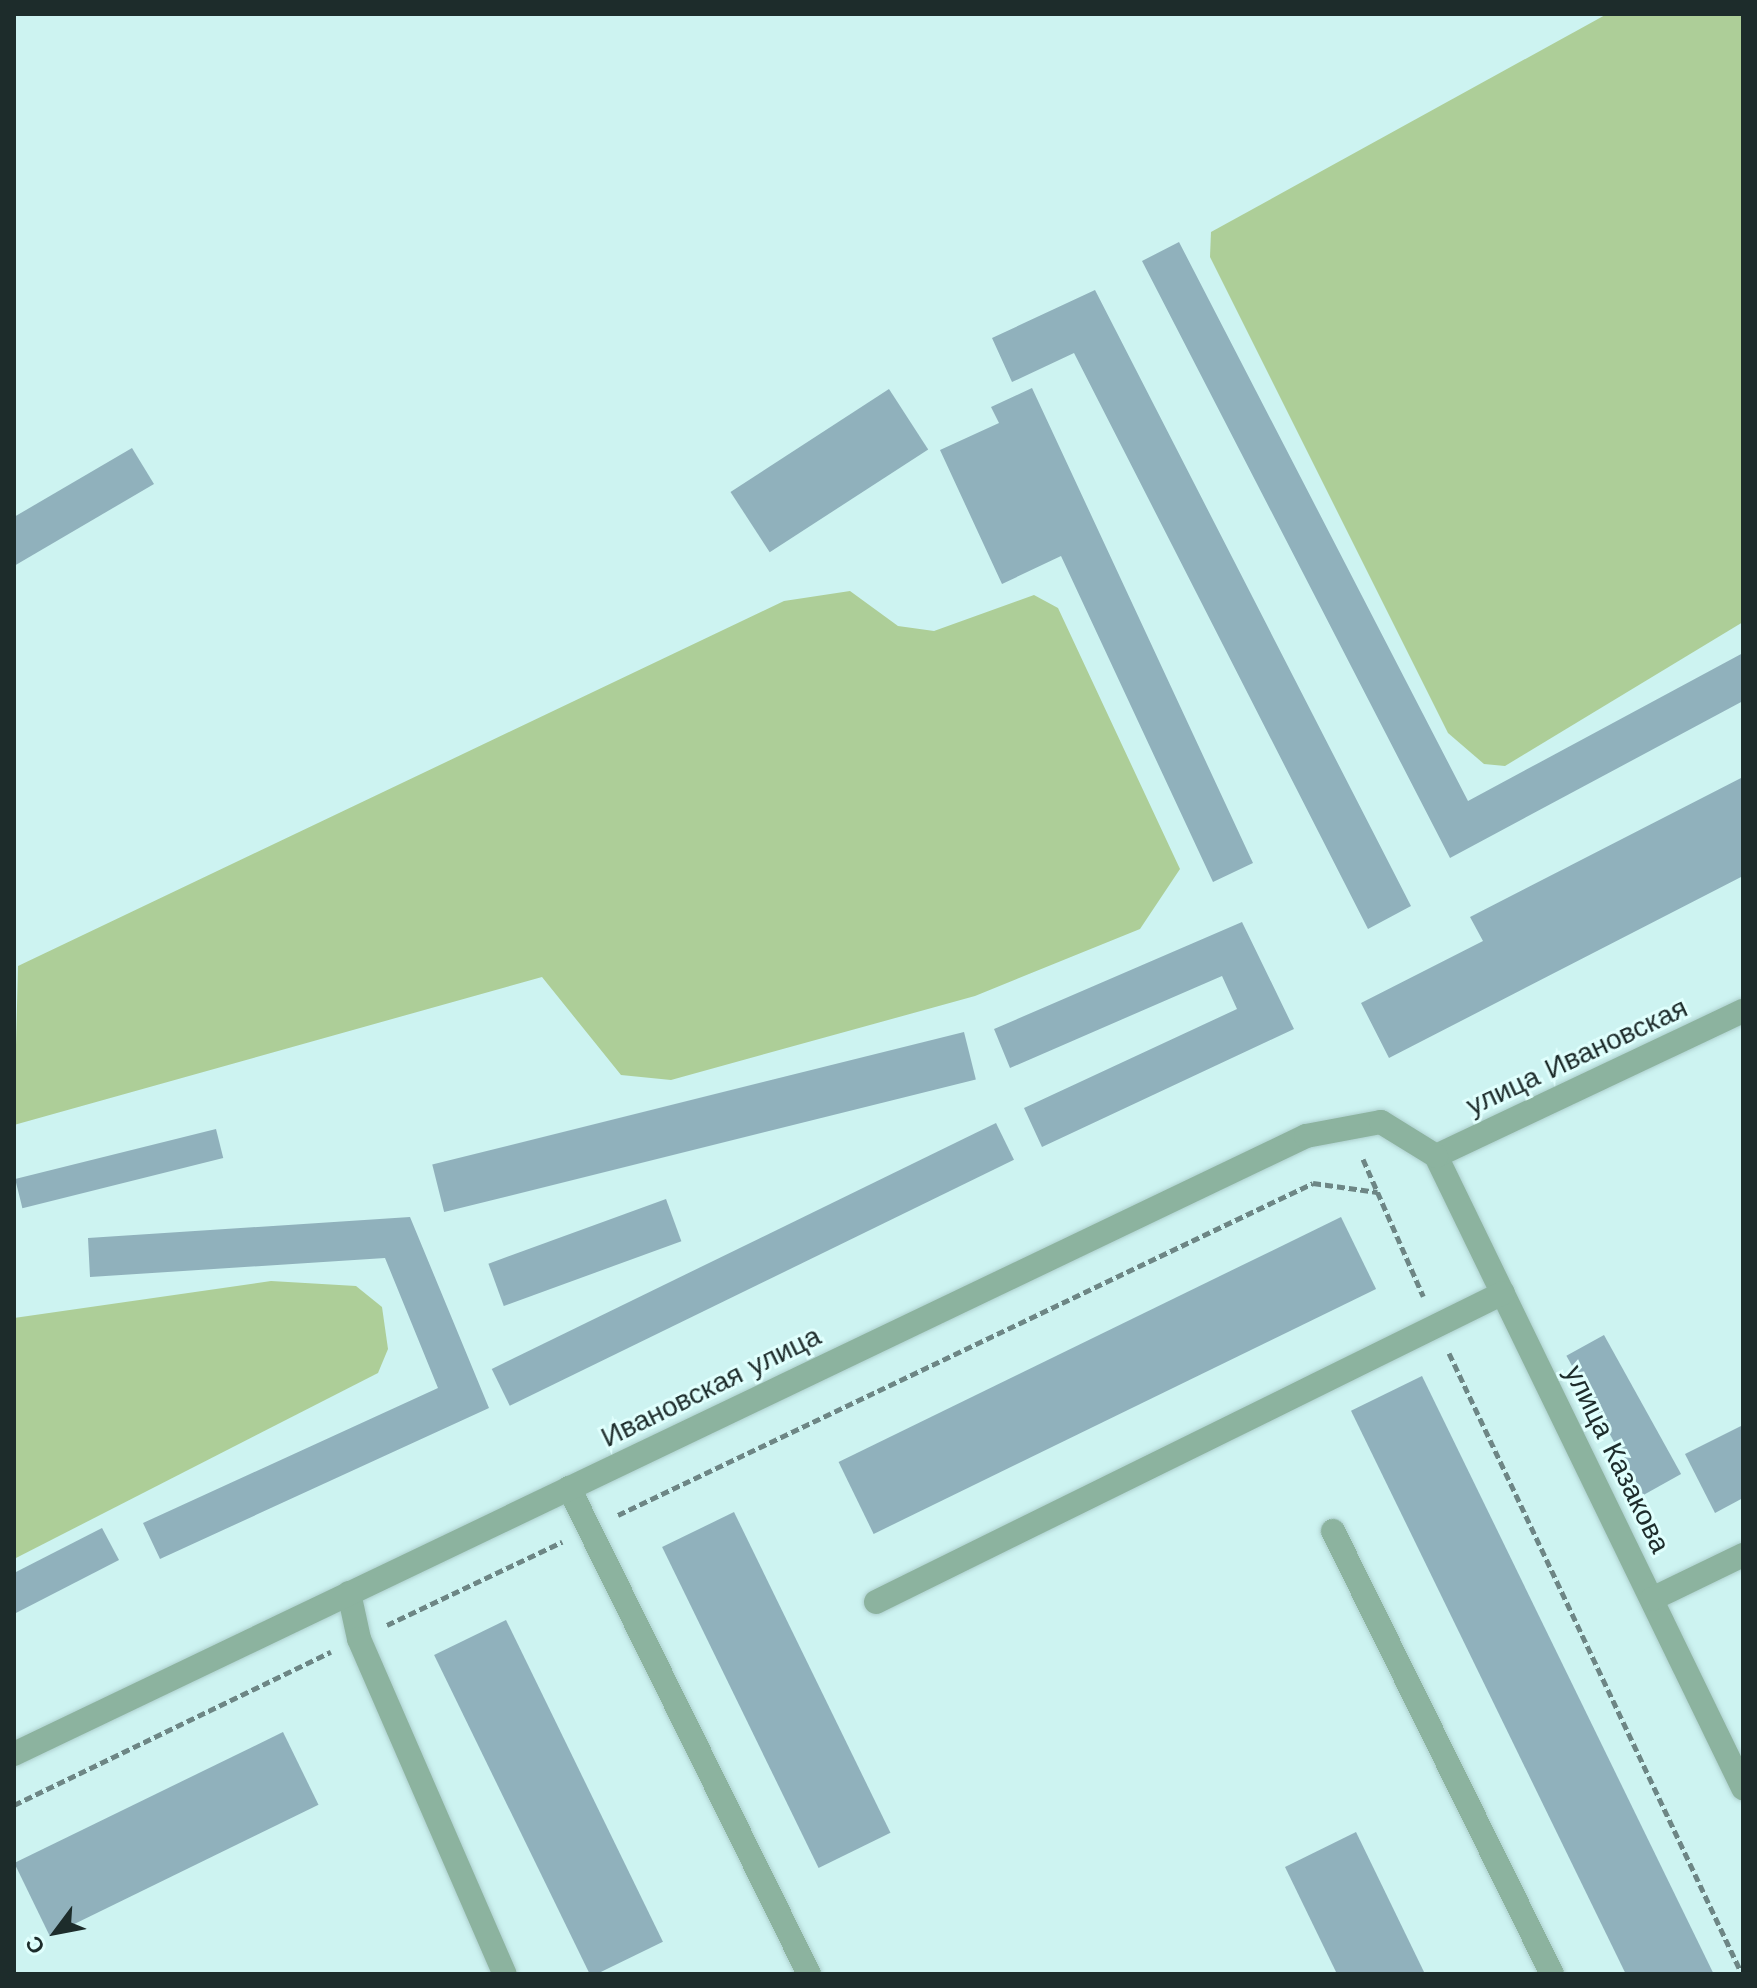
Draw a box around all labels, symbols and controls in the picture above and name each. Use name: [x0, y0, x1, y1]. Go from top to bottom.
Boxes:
street label: улица Ивановская: [1461, 991, 1693, 1123]
street label: Ивановская улица: [596, 1319, 826, 1455]
street label: улица Казакова: [1557, 1360, 1677, 1558]
north arrow: [16, 1892, 96, 1972]
text: С: [20, 1932, 50, 1958]

